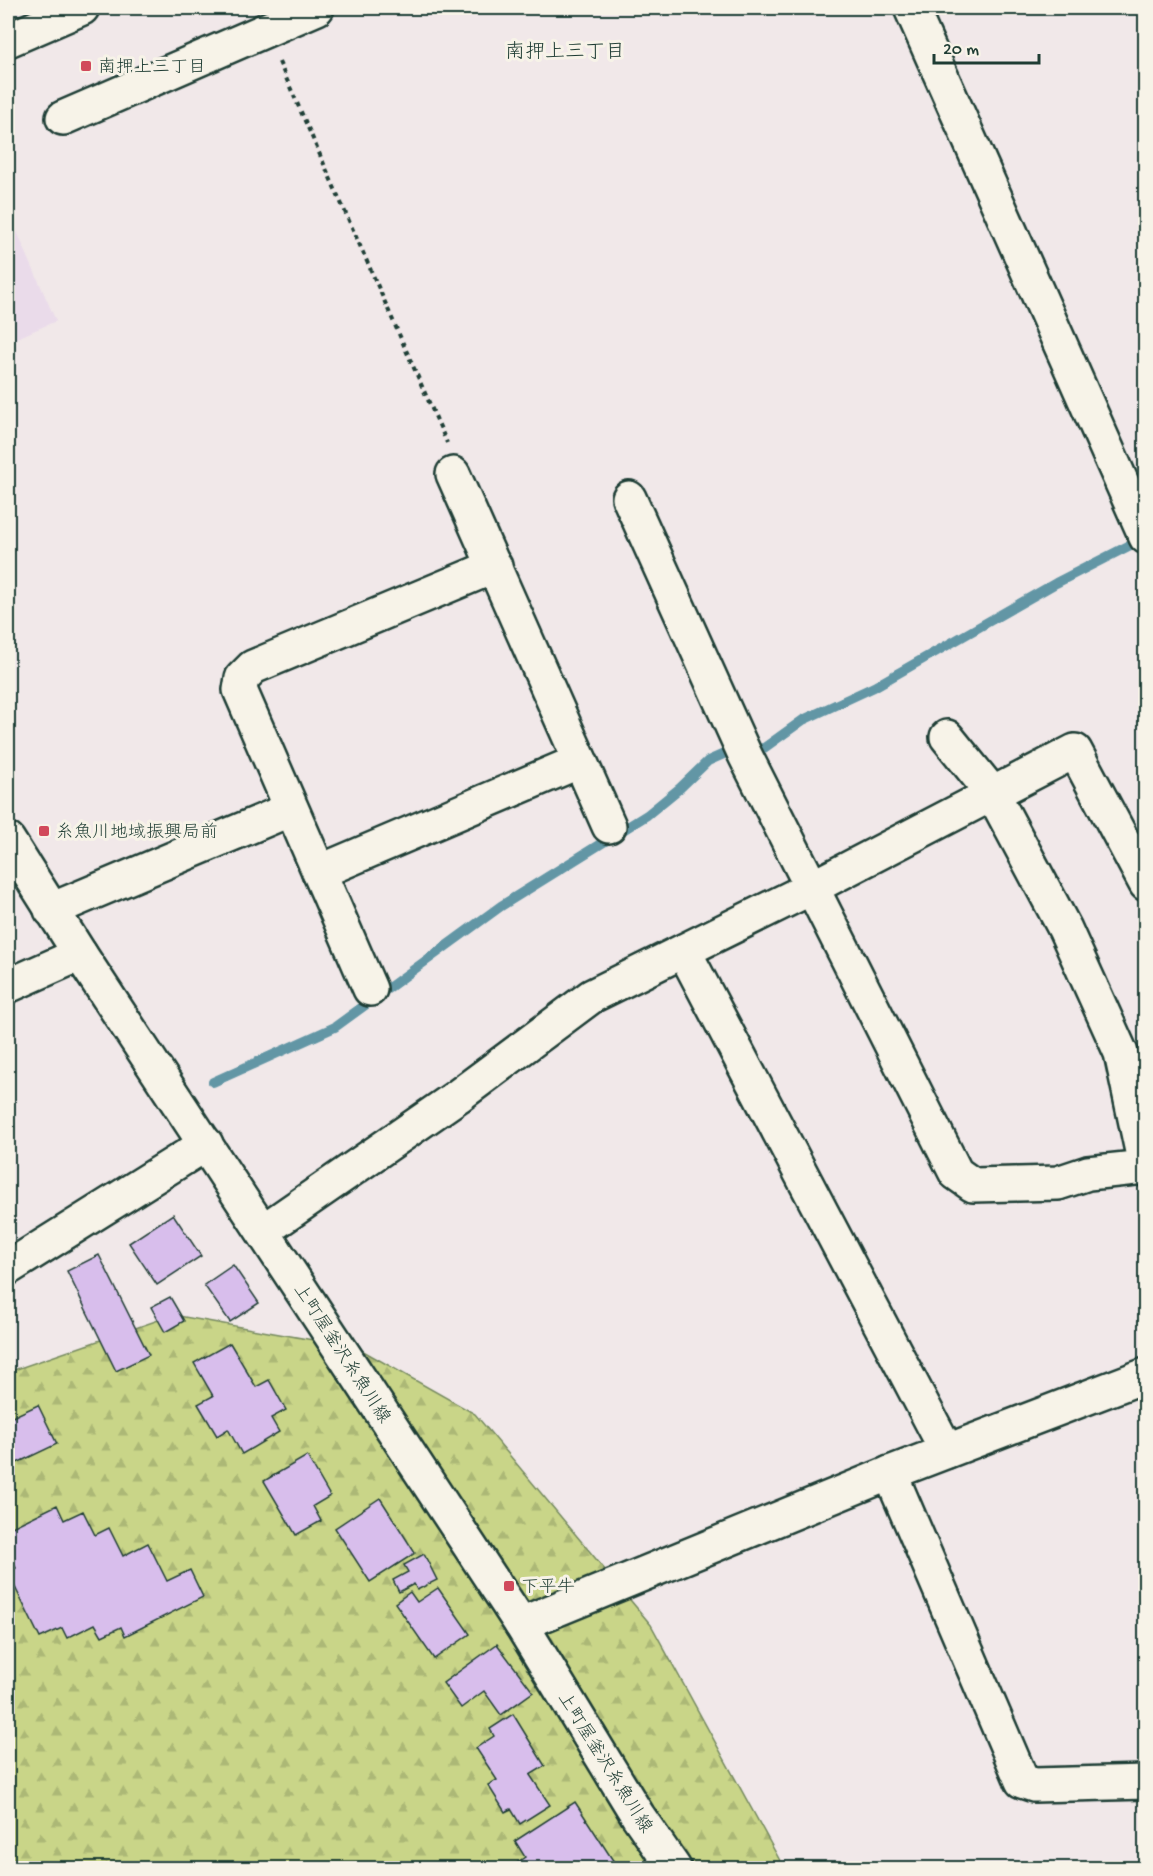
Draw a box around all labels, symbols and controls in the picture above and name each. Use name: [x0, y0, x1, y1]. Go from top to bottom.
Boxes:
scale bar: [934, 27, 1039, 65]
district label: 南押上三丁目: [505, 40, 625, 65]
text: 20 m: [943, 40, 979, 61]
place label: 南押上三丁目: [98, 57, 206, 79]
marker: 南押上三丁目: [79, 59, 93, 73]
place label: 糸魚川地域振興局前: [56, 822, 218, 844]
marker: 糸魚川地域振興局前: [37, 824, 51, 838]
street label: 上町屋釜沢糸魚川線: [288, 1280, 395, 1428]
place label: 下平牛: [521, 1577, 575, 1599]
marker: 下平牛: [502, 1579, 516, 1593]
street label: 上町屋釜沢糸魚川線: [552, 1689, 657, 1838]

